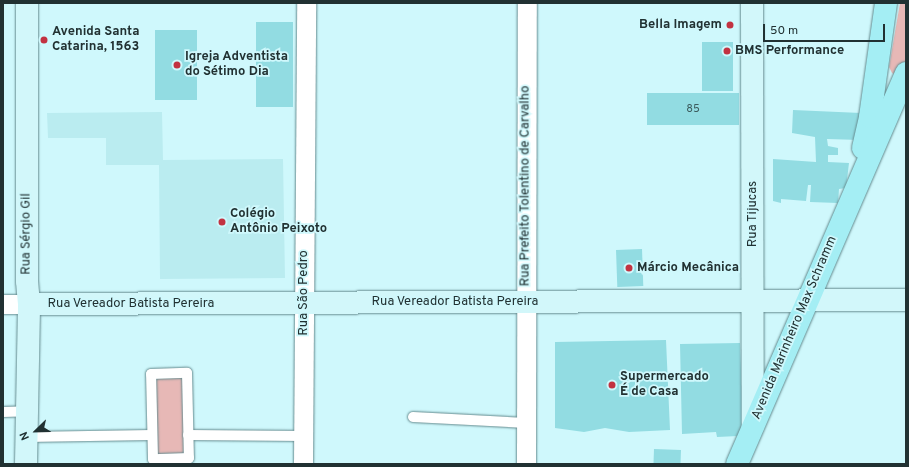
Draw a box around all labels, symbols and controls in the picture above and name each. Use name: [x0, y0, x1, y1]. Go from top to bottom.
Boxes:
scale bar: [765, 16, 887, 42]
place label: Bella Imagem: [639, 17, 722, 33]
marker: Bella Imagem: [725, 20, 735, 30]
text: 50 m: [770, 23, 798, 39]
place label: Avenida Santa Catarina, 1563: [52, 25, 139, 56]
marker: Avenida Santa Catarina, 1563: [39, 35, 49, 45]
place label: BMS Performance: [735, 43, 844, 59]
marker: BMS Performance: [722, 46, 732, 56]
place label: Igreja Adventista do Sétimo Dia: [185, 50, 288, 81]
marker: Igreja Adventista do Sétimo Dia: [172, 60, 182, 70]
street label: Rua Prefeito Tolentino de Carvalho: [518, 85, 534, 287]
house number: 85: [686, 102, 700, 116]
street label: Rua Tijucas: [745, 181, 761, 247]
street label: Rua Sérgio Gil: [19, 193, 35, 275]
place label: Colégio Antônio Peixoto: [230, 207, 327, 238]
marker: Colégio Antônio Peixoto: [217, 217, 227, 227]
street label: Avenida Marinheiro Max Schramm: [749, 234, 841, 422]
street label: Rua São Pedro: [296, 250, 312, 336]
place label: Márcio Mecânica: [637, 260, 739, 276]
marker: Márcio Mecânica: [624, 263, 634, 273]
street label: Rua Vereador Batista Pereira: [371, 294, 539, 310]
street label: Rua Vereador Batista Pereira: [47, 296, 215, 312]
place label: Supermercado É de Casa: [620, 370, 709, 401]
marker: Supermercado É de Casa: [607, 380, 617, 390]
north arrow: [16, 411, 56, 451]
text: N: [17, 429, 33, 442]

